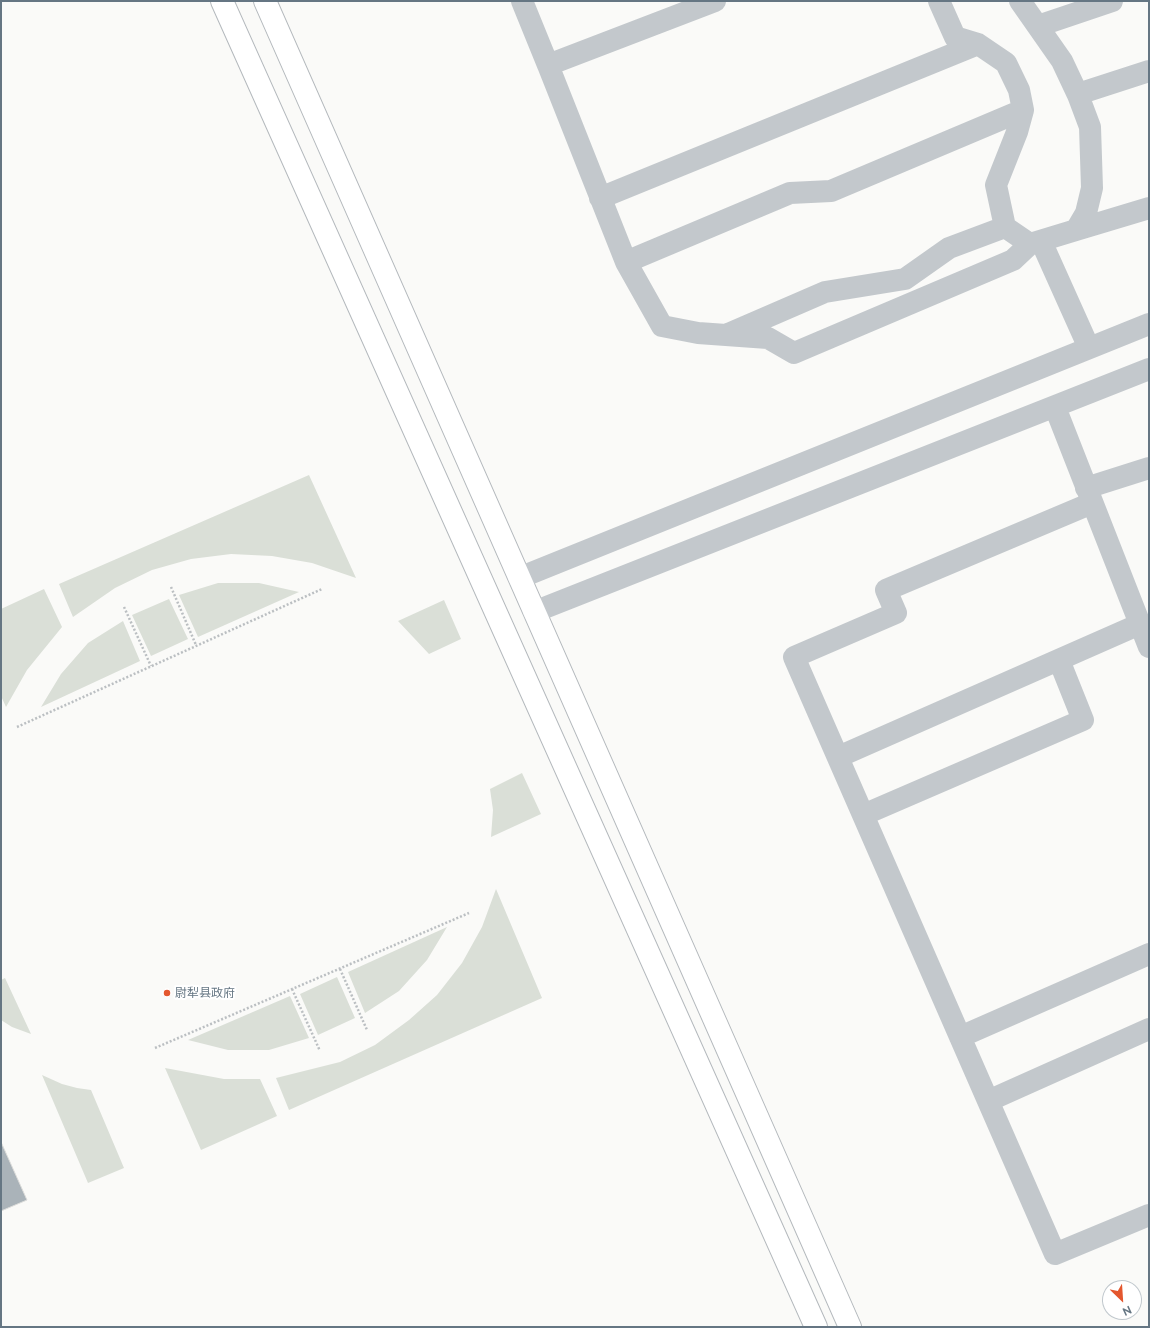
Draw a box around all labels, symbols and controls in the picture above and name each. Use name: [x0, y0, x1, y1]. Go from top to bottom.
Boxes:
place label: 尉犁县政府: [175, 986, 235, 1000]
marker: 尉犁县政府: [162, 988, 172, 998]
north arrow: [1102, 1280, 1142, 1320]
text: N: [1120, 1303, 1133, 1318]

